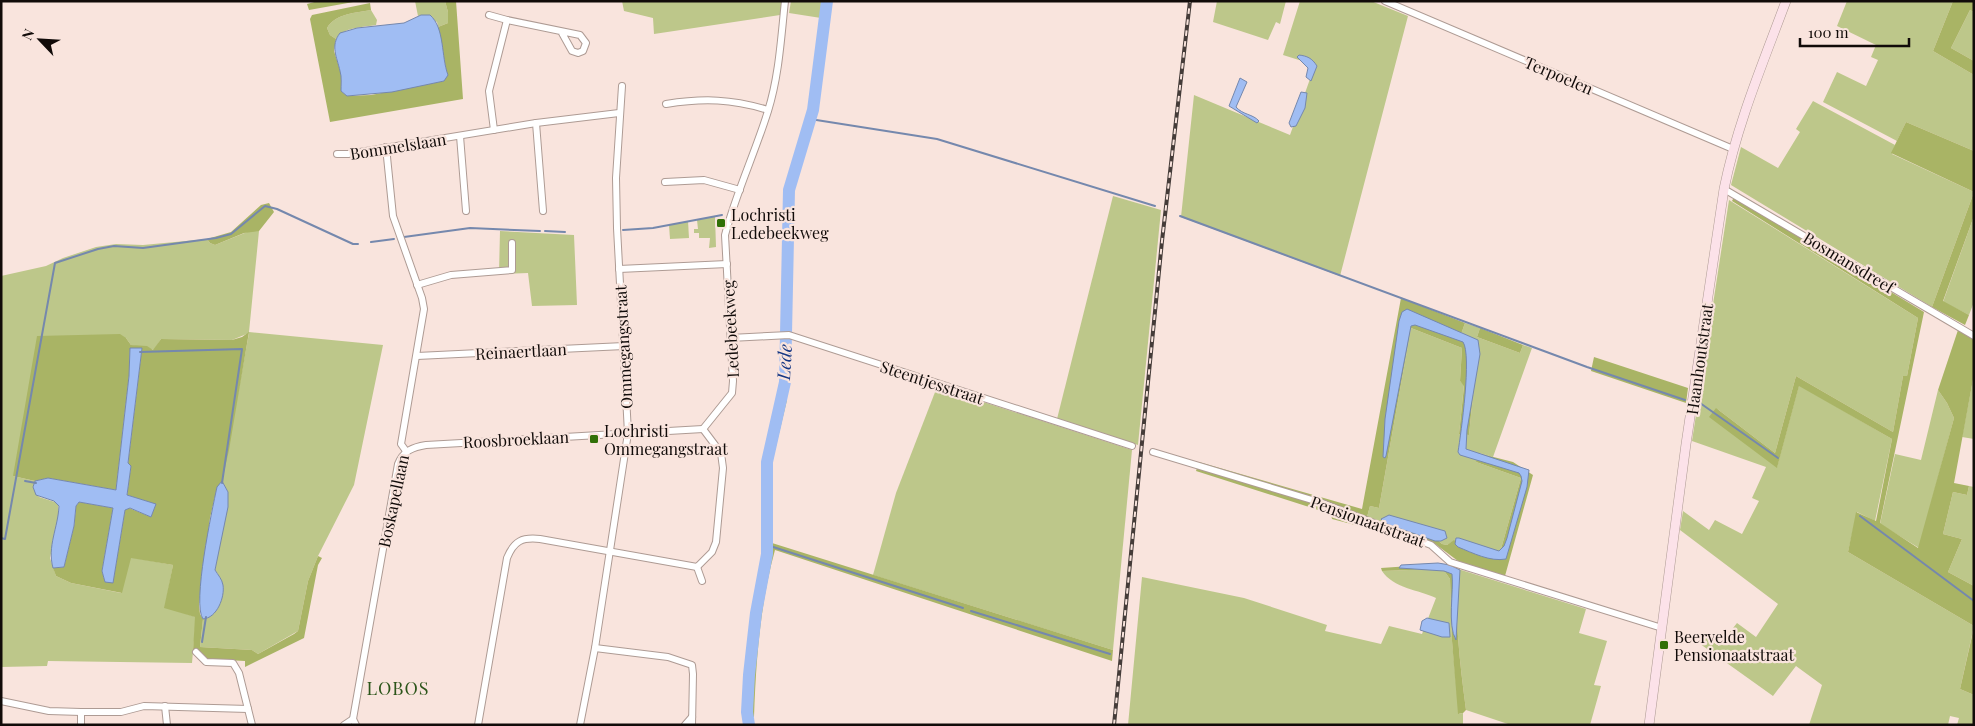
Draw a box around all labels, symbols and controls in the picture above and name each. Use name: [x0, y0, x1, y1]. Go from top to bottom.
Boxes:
north arrow: [15, 15, 65, 65]
scale bar: [1800, 15, 1909, 47]
text: 100 m: [1808, 22, 1849, 42]
text: N: [17, 26, 39, 43]
street label: Terpoelen: [1521, 51, 1597, 99]
street label: Bommelslaan: [348, 128, 448, 164]
place label: Lochristi Ledebeekweg: [731, 204, 829, 243]
marker: Lochristi Ledebeekweg: [715, 217, 727, 229]
street label: Bosmansdreef: [1800, 227, 1900, 298]
street label: Ledebeekweg: [717, 279, 743, 378]
street label: Ommegangstraat: [609, 284, 637, 409]
street label: Haanhoutstraat: [1681, 302, 1717, 416]
street label: Reinaertlaan: [475, 338, 568, 364]
water label: Lede: [771, 343, 797, 381]
street label: Steentjesstraat: [878, 355, 987, 409]
place label: Lochristi Ommegangstraat: [604, 420, 728, 459]
street label: Roosbroeklaan: [462, 426, 570, 452]
marker: Lochristi Ommegangstraat: [588, 433, 600, 445]
street label: Boskapellaan: [373, 452, 413, 549]
street label: Pensionaatstraat: [1308, 491, 1428, 552]
place label: Beervelde Pensionaatstraat: [1674, 626, 1794, 665]
marker: Beervelde Pensionaatstraat: [1658, 639, 1670, 651]
district label: LOBOS: [366, 676, 430, 700]

